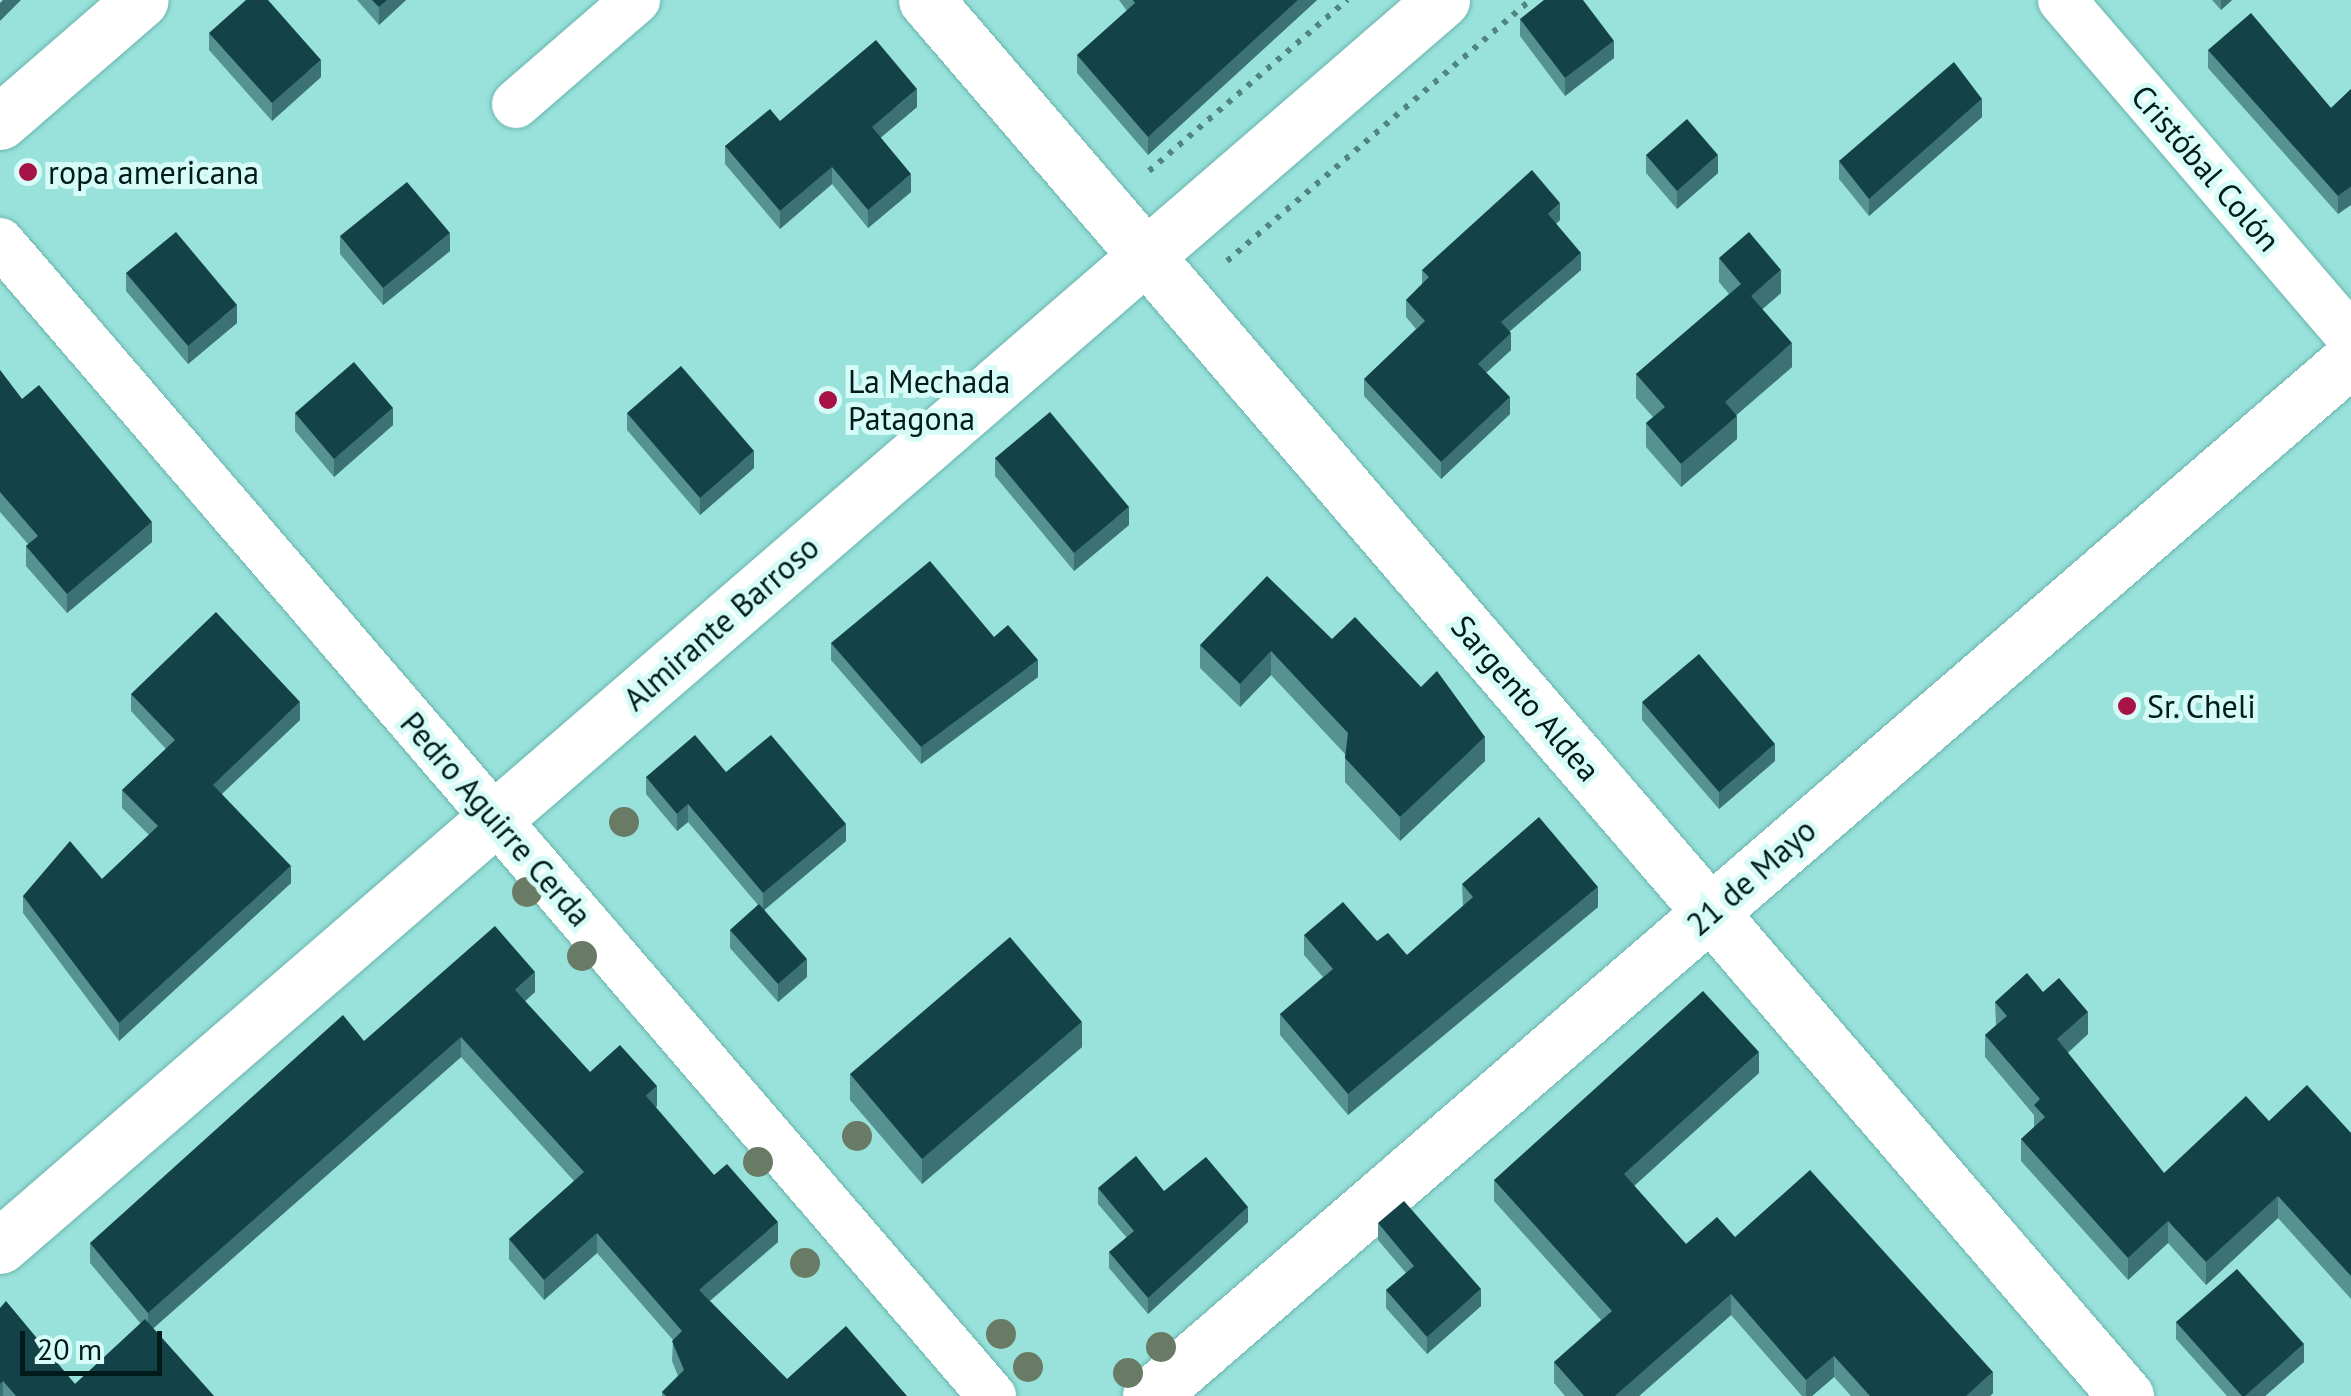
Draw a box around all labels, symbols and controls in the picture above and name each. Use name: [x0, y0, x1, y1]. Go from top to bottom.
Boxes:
street label: Cristóbal Colón: [2123, 77, 2289, 259]
place label: ropa americana: [48, 153, 259, 191]
marker: ropa americana: [17, 161, 39, 183]
place label: La Mechada Patagona: [848, 363, 1010, 438]
marker: La Mechada Patagona: [817, 389, 839, 411]
street label: Almirante Barroso: [615, 528, 827, 718]
street label: Sargento Aldea: [1443, 607, 1609, 789]
place label: Sr. Cheli: [2147, 687, 2258, 725]
marker: Sr. Cheli: [2116, 695, 2138, 717]
street label: Pedro Aguirre Cerda: [392, 704, 600, 934]
street label: 21 de Mayo: [1679, 811, 1823, 943]
scale bar: [25, 1311, 168, 1373]
text: 20 m: [37, 1329, 102, 1368]

